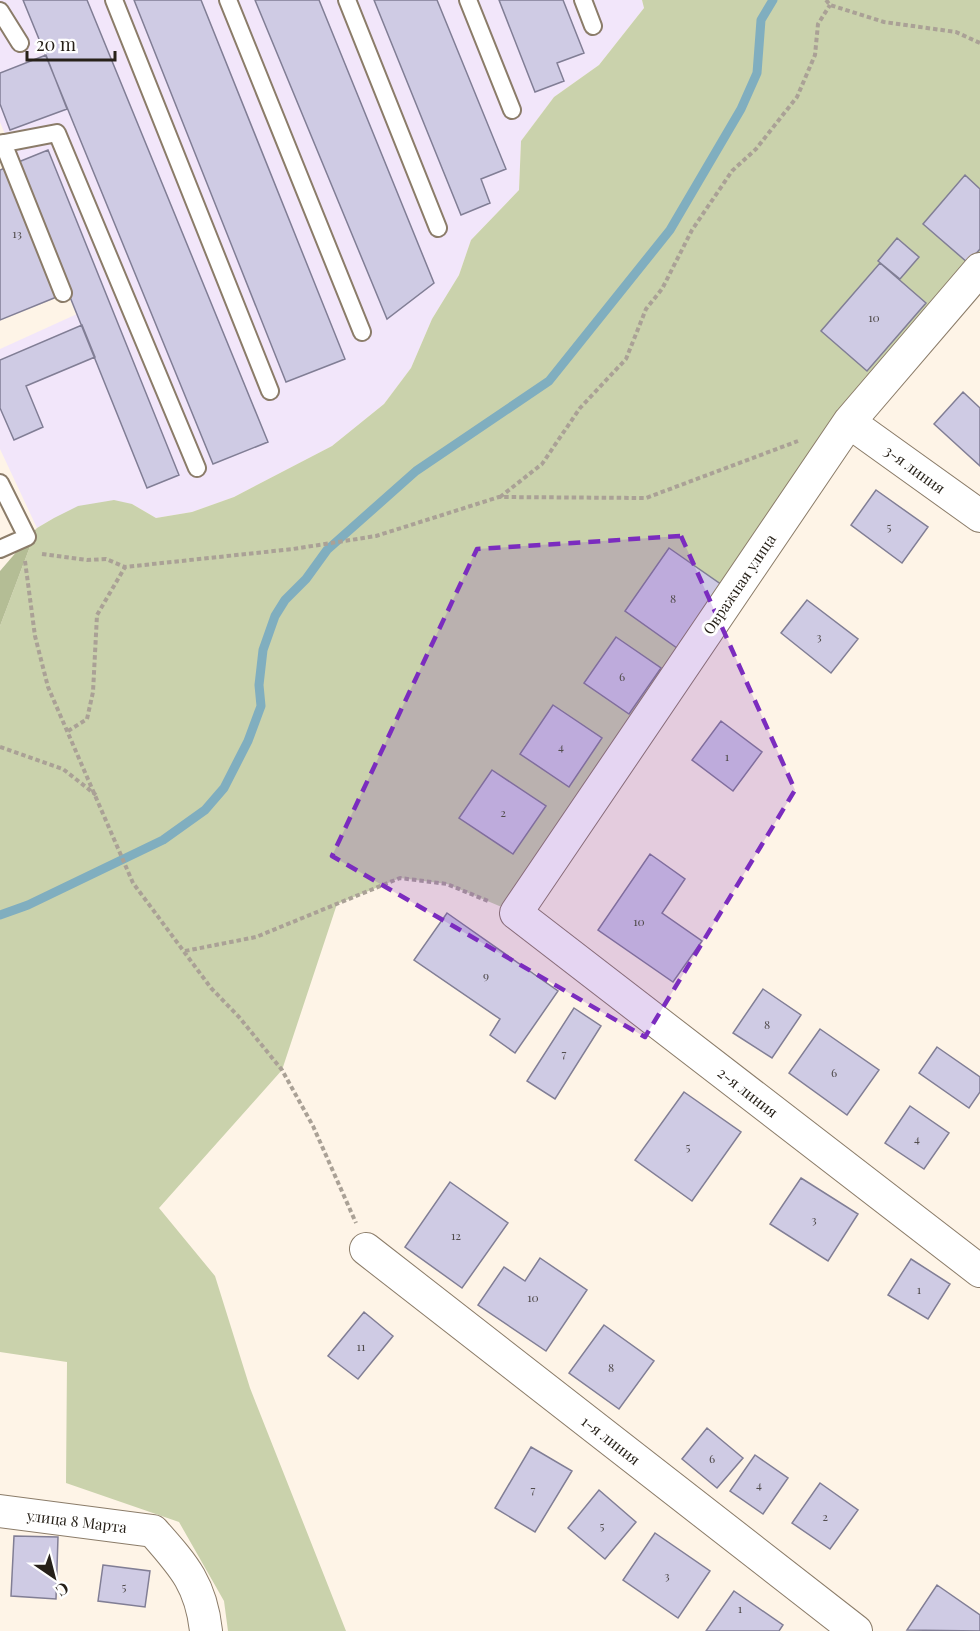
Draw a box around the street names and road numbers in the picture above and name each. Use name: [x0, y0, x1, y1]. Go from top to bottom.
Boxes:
street label: 3-я линия: [881, 440, 949, 498]
street label: Овражная улица: [698, 529, 780, 638]
street label: 2-я линия: [714, 1062, 782, 1122]
street label: 1-я линия: [578, 1411, 644, 1469]
street label: улица 8 Марта: [25, 1505, 129, 1537]

